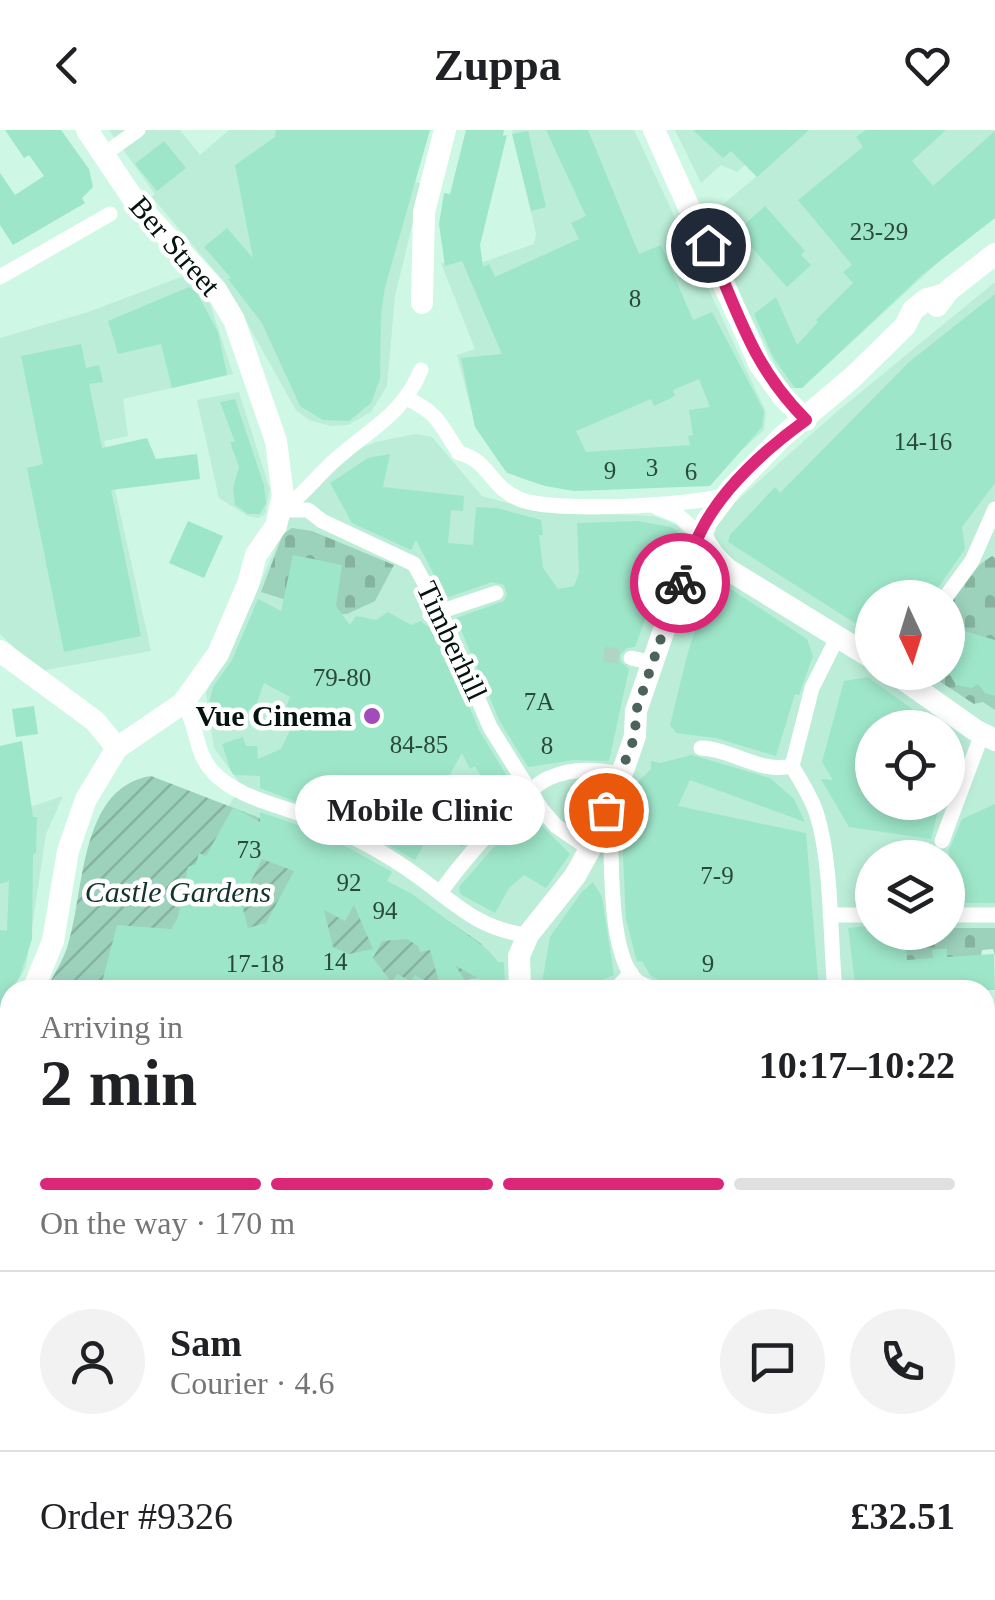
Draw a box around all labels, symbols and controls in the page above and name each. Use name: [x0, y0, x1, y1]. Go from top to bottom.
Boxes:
icon: back: [40, 38, 95, 93]
icon: heart: [900, 38, 955, 93]
text: Zuppa: [434, 40, 561, 90]
street label: Ber Street: [123, 189, 228, 303]
pin: [666, 203, 751, 288]
icon: home: [681, 218, 736, 273]
house number: 23-29: [850, 218, 908, 245]
house number: 8: [629, 285, 641, 312]
house number: 14-16: [894, 428, 952, 455]
house number: 3: [646, 454, 658, 481]
house number: 9: [604, 457, 616, 484]
house number: 6: [685, 458, 697, 485]
courier: [630, 533, 730, 633]
icon: bike: [653, 556, 708, 611]
street label: Timberhill: [411, 576, 494, 705]
north arrow: [855, 580, 965, 690]
map controls: [855, 580, 965, 950]
house number: 79-80: [313, 664, 371, 691]
house number: 7A: [524, 688, 554, 715]
place label: Vue Cinema: [196, 699, 352, 732]
marker: Vue Cinema: [361, 705, 383, 727]
button: locate: [855, 710, 965, 820]
house number: 84-85: [390, 731, 448, 758]
house number: 8: [541, 732, 553, 759]
pin: [564, 768, 649, 853]
callout: Mobile Clinic: [296, 775, 546, 845]
icon: bag: [579, 783, 634, 838]
text: Mobile Clinic: [327, 792, 513, 828]
house number: 73: [237, 836, 262, 863]
button: layers: [855, 840, 965, 950]
house number: 7-9: [700, 862, 734, 889]
house number: 92: [337, 869, 362, 896]
park label: Castle Gardens: [85, 875, 271, 908]
house number: 94: [373, 897, 398, 924]
house number: 14: [323, 948, 348, 975]
house number: 17-18: [226, 950, 284, 977]
house number: 9: [702, 950, 714, 977]
text: Arriving in: [40, 1009, 183, 1045]
text: 10:17–10:22: [759, 1044, 955, 1086]
text: 2 min: [40, 1047, 197, 1119]
text: On the way · 170 m: [40, 1205, 295, 1241]
button: person: [40, 1309, 145, 1414]
button: chat: [720, 1309, 825, 1414]
button: phone: [850, 1309, 955, 1414]
text: Sam: [170, 1322, 242, 1364]
text: Courier · 4.6: [170, 1365, 334, 1401]
text: Order #9326: [40, 1495, 233, 1537]
text: £32.51: [851, 1495, 955, 1537]

